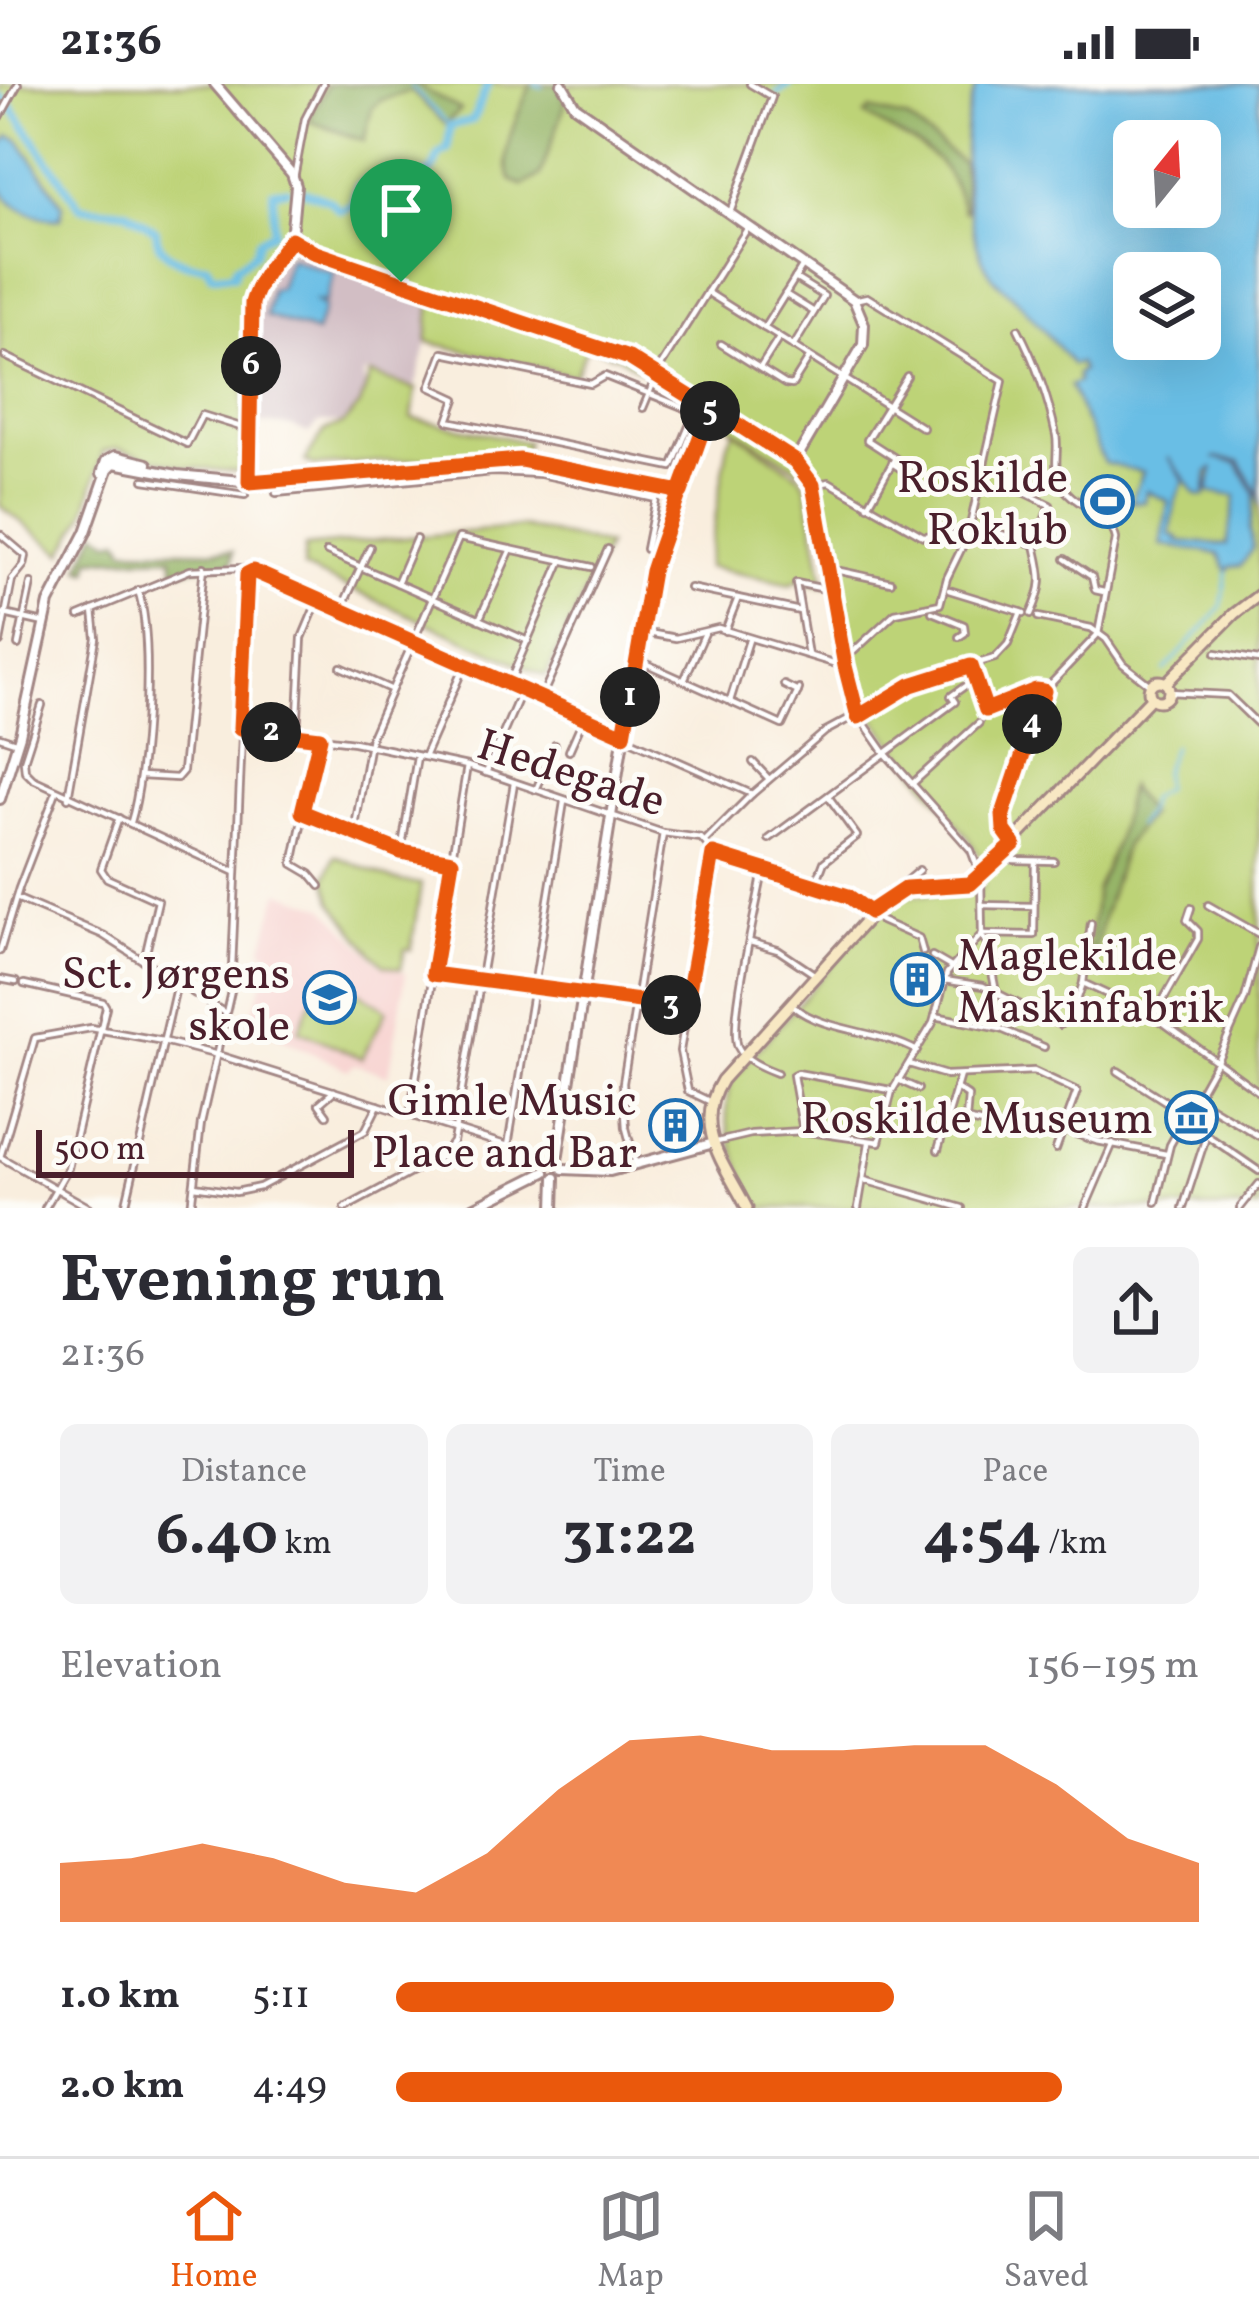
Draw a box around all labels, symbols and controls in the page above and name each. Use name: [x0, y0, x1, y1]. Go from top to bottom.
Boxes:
text: 21:36: [60, 11, 162, 74]
north arrow: [1113, 120, 1221, 228]
map controls: [1113, 120, 1221, 360]
pin: [350, 159, 452, 282]
icon: arrive: [368, 177, 434, 243]
button: layers: [1113, 252, 1221, 360]
pin: 6: [221, 336, 281, 396]
text: 6: [242, 343, 260, 389]
pin: 5: [680, 381, 740, 441]
text: 5: [702, 388, 718, 434]
place label: Roskilde Roklub: [897, 449, 1068, 564]
sports icon: Roskilde Roklub: [1079, 474, 1135, 530]
pin: 1: [600, 667, 660, 727]
text: 1: [623, 674, 637, 720]
pin: 4: [1002, 694, 1062, 754]
text: 4: [1022, 701, 1042, 747]
pin: 2: [241, 702, 301, 762]
text: 2: [262, 709, 280, 755]
street label: Hedegade: [469, 715, 673, 835]
place label: Maglekilde Maskinfabrik: [957, 927, 1225, 1042]
place label: Sct. Jørgens skole: [62, 945, 290, 1060]
building icon: Maglekilde Maskinfabrik: [890, 952, 946, 1008]
school or university icon: Sct. Jørgens skole: [301, 970, 357, 1026]
pin: 3: [641, 975, 701, 1035]
text: 3: [663, 982, 679, 1028]
place label: Gimle Music Place and Bar: [372, 1072, 637, 1187]
museum icon: Roskilde Museum: [1164, 1089, 1220, 1145]
place label: Roskilde Museum: [801, 1090, 1153, 1153]
building icon: Gimle Music Place and Bar: [648, 1097, 704, 1153]
scale bar: [36, 1124, 354, 1177]
text: 500 m: [54, 1128, 145, 1174]
text: Evening run: [60, 1237, 446, 1329]
button: share: [1073, 1247, 1199, 1373]
text: 21:36: [60, 1328, 145, 1382]
text: Distance: [181, 1450, 307, 1496]
text: Time: [593, 1450, 666, 1496]
text: Pace: [982, 1450, 1048, 1496]
text: 6.40: [156, 1496, 278, 1579]
text: 31:22: [562, 1496, 697, 1579]
text: 4:54: [923, 1496, 1042, 1579]
text: km: [278, 1522, 332, 1568]
text: /km: [1042, 1522, 1107, 1568]
text: Elevation: [60, 1640, 222, 1694]
text: 156–195 m: [1026, 1640, 1199, 1694]
text: 1.0 km: [60, 1970, 180, 2024]
text: 5:11: [252, 1970, 310, 2024]
text: 2.0 km: [60, 2060, 185, 2114]
text: 4:49: [252, 2060, 327, 2114]
tab: Home: [170, 2183, 257, 2301]
tab: Map: [598, 2183, 664, 2301]
tab: Saved: [1004, 2183, 1089, 2301]

